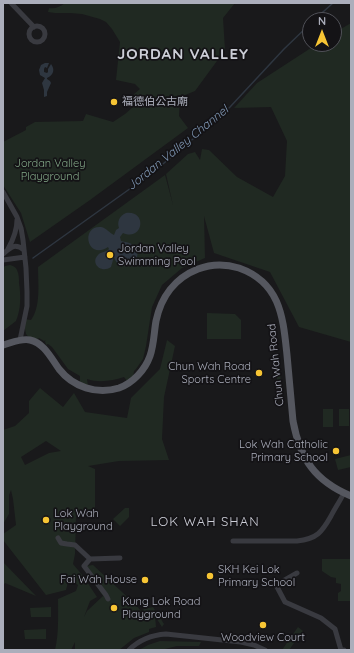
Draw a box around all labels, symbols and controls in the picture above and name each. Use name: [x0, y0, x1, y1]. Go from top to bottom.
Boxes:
north arrow: [302, 12, 342, 52]
text: N: [318, 14, 326, 28]
district label: JORDAN VALLEY: [117, 45, 249, 63]
place label: 福德伯公古廟: [122, 95, 188, 109]
marker: 福德伯公古廟: [109, 97, 119, 107]
water label: Jordan Valley Channel: [125, 103, 231, 193]
park label: Jordan Valley Playground: [15, 157, 85, 183]
place label: Jordan Valley Swimming Pool: [118, 242, 196, 268]
marker: Jordan Valley Swimming Pool: [105, 250, 115, 260]
street label: Chun Wah Road: [265, 323, 287, 407]
place label: Chun Wah Road Sports Centre: [168, 360, 251, 386]
marker: Chun Wah Road Sports Centre: [254, 368, 264, 378]
place label: Lok Wah Catholic Primary School: [239, 438, 328, 464]
marker: Lok Wah Catholic Primary School: [331, 446, 341, 456]
place label: Lok Wah Playground: [54, 507, 113, 533]
district label: LOK WAH SHAN: [150, 514, 260, 530]
marker: Lok Wah Playground: [41, 515, 51, 525]
place label: SKH Kei Lok Primary School: [218, 563, 295, 589]
marker: SKH Kei Lok Primary School: [205, 571, 215, 581]
place label: Fai Wah House: [60, 573, 137, 587]
marker: Fai Wah House: [140, 575, 150, 585]
place label: Kung Lok Road Playground: [122, 595, 200, 621]
marker: Kung Lok Road Playground: [109, 603, 119, 613]
marker: Woodview Court: [258, 620, 268, 630]
place label: Woodview Court: [221, 631, 305, 645]

